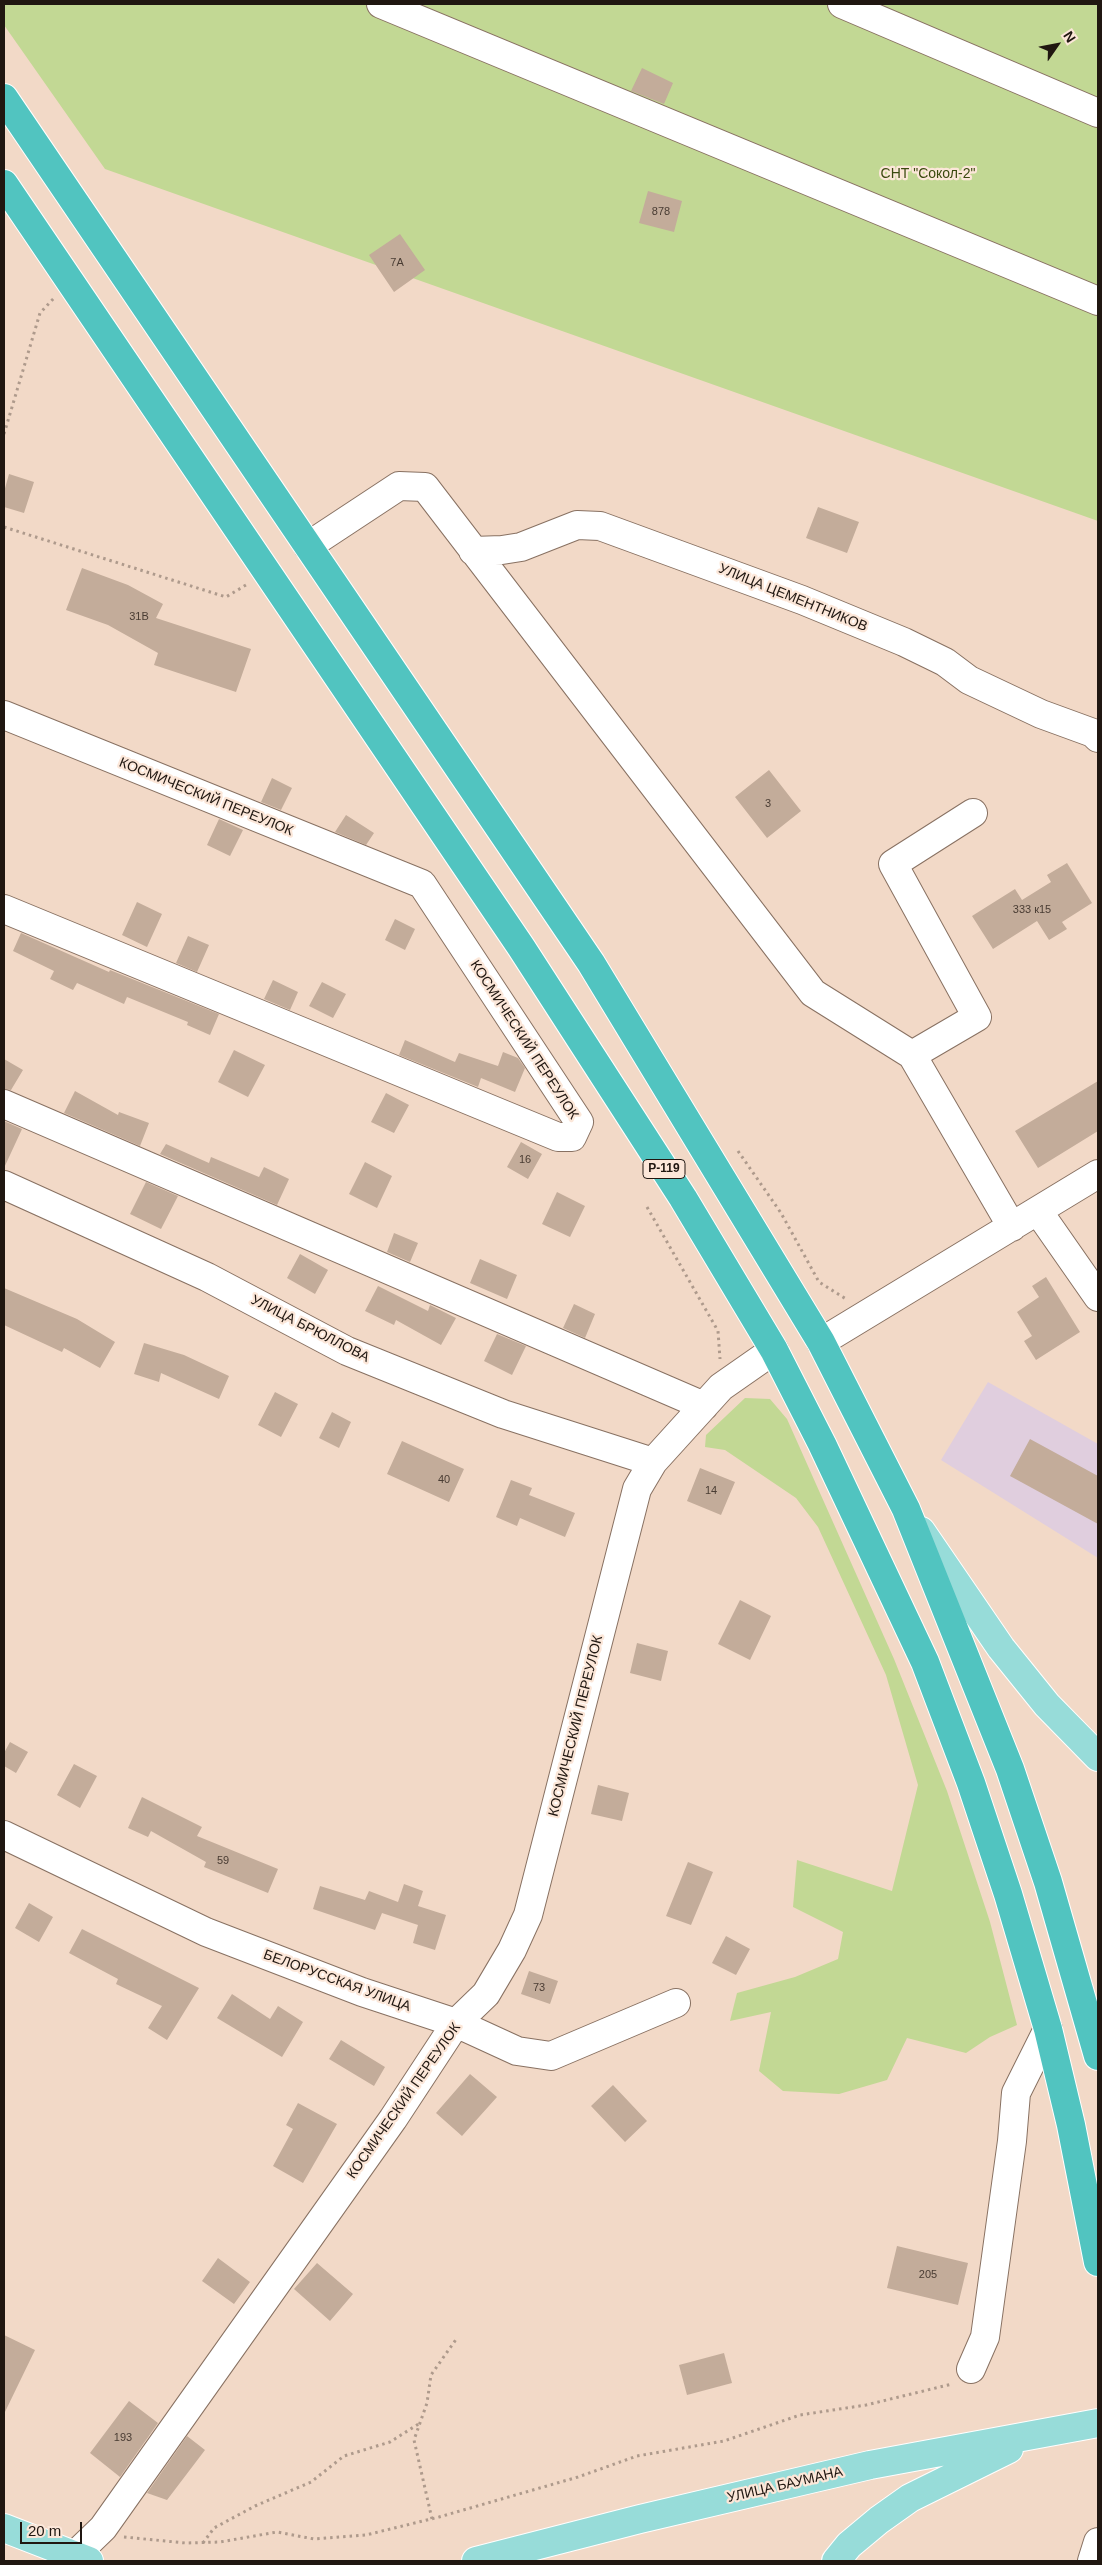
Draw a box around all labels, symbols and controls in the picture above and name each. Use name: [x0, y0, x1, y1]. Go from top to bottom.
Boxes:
north arrow: [1032, 20, 1082, 70]
text: N: [1060, 28, 1079, 45]
park label: СНТ "Сокол-2": [881, 166, 975, 182]
house number: 878: [652, 205, 670, 219]
house number: 7А: [390, 256, 404, 270]
street label: УЛИЦА ЦЕМЕНТНИКОВ: [716, 560, 870, 636]
house number: 31В: [129, 610, 149, 624]
street label: КОСМИЧЕСКИЙ ПЕРЕУЛОК: [117, 754, 295, 840]
house number: 3: [765, 797, 771, 811]
house number: 333 к15: [1013, 903, 1051, 917]
street label: КОСМИЧЕСКИЙ ПЕРЕУЛОК: [466, 957, 582, 1123]
house number: 16: [519, 1153, 531, 1167]
road number: Р-119: [643, 1160, 685, 1178]
street label: УЛИЦА БРЮЛЛОВА: [248, 1292, 372, 1366]
house number: 40: [438, 1473, 450, 1487]
house number: 14: [705, 1484, 717, 1498]
street label: КОСМИЧЕСКИЙ ПЕРЕУЛОК: [545, 1634, 607, 1818]
house number: 59: [217, 1854, 229, 1868]
street label: БЕЛОРУССКАЯ УЛИЦА: [261, 1946, 413, 2016]
house number: 73: [533, 1981, 545, 1995]
street label: КОСМИЧЕСКИЙ ПЕРЕУЛОК: [344, 2020, 464, 2182]
house number: 205: [919, 2268, 937, 2282]
house number: 193: [114, 2431, 132, 2445]
street label: УЛИЦА БАУМАНА: [726, 2464, 844, 2506]
scale bar: [22, 2512, 85, 2544]
text: 20 m: [28, 2522, 61, 2539]

